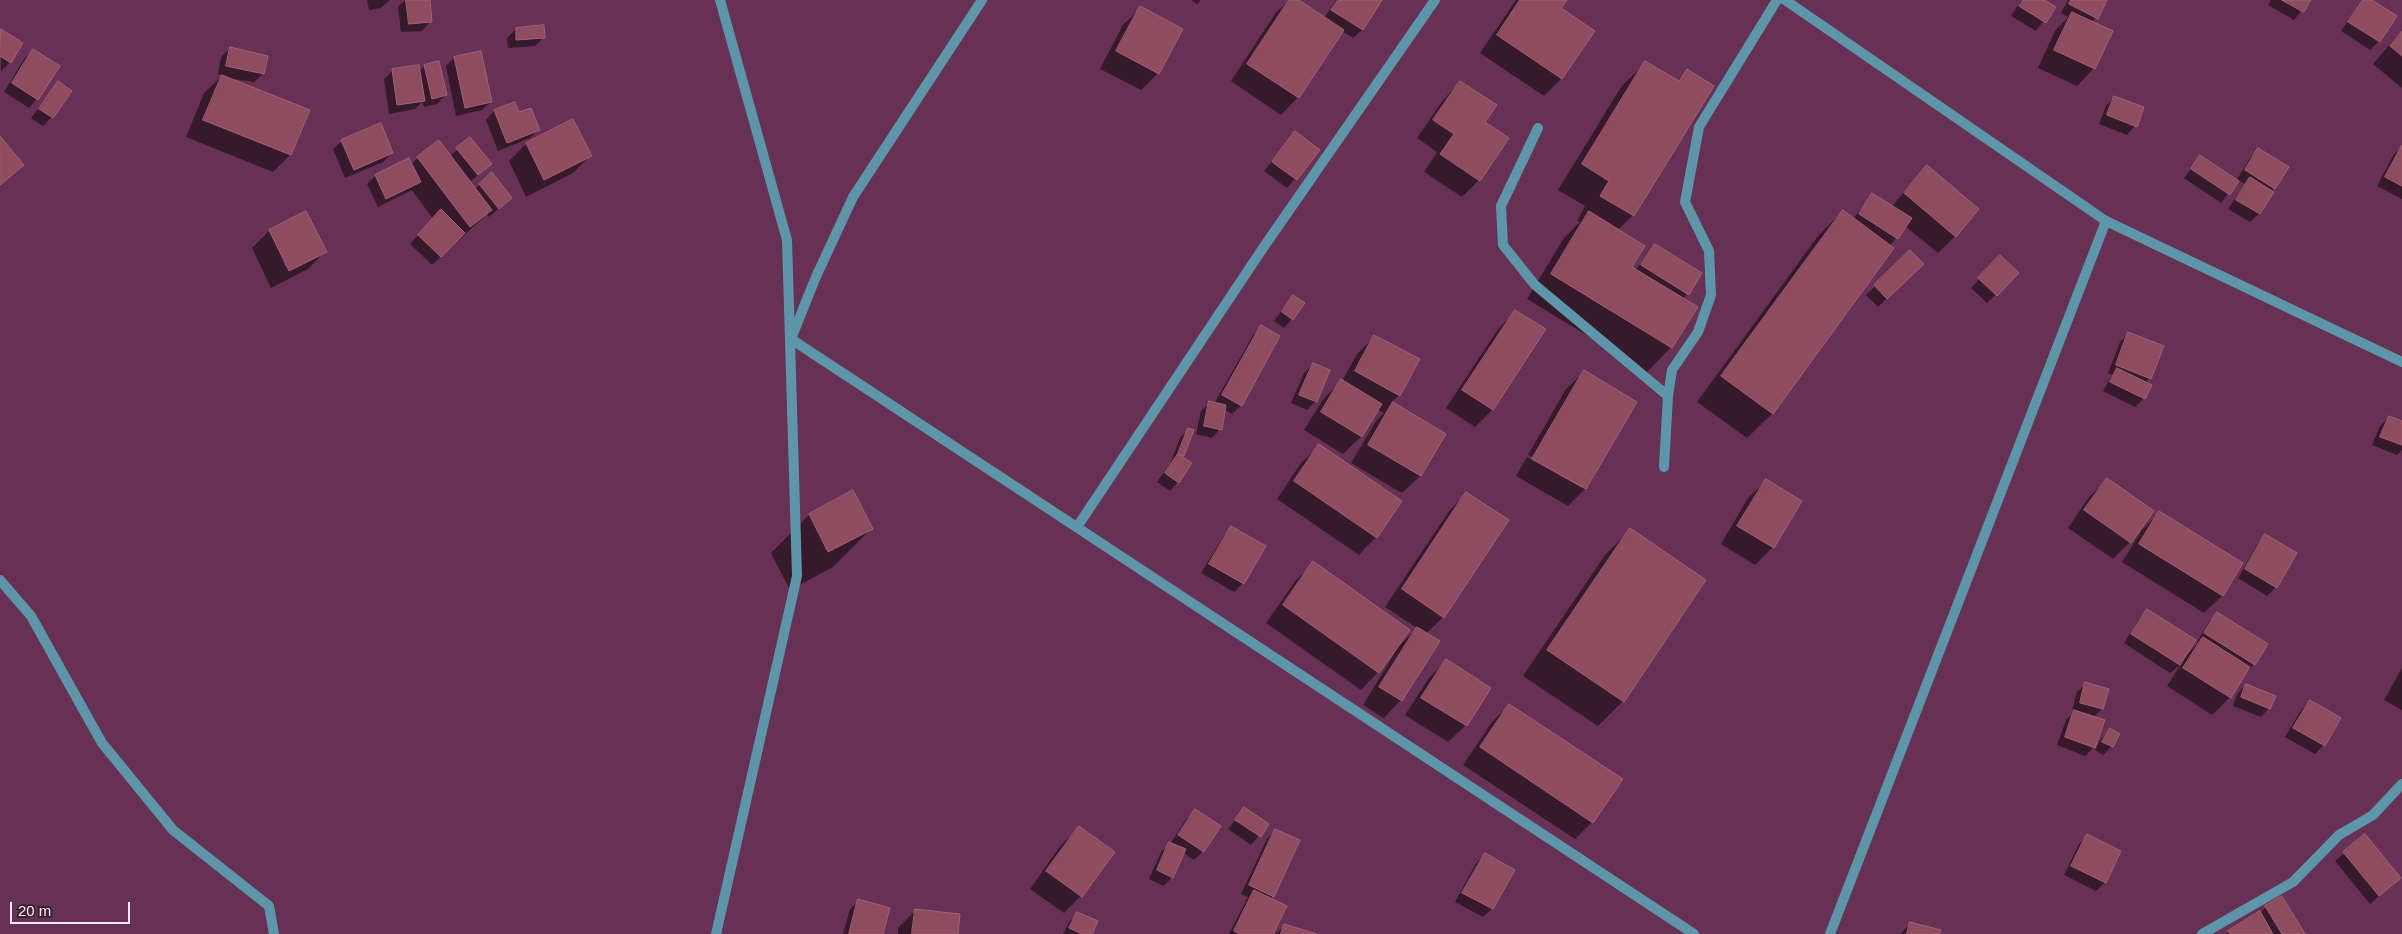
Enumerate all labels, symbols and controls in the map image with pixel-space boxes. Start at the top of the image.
scale bar [12,892,132,924]
text: 20 m [18,902,51,919]

